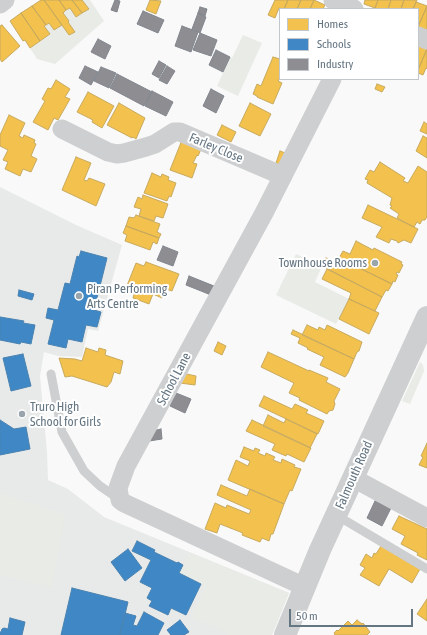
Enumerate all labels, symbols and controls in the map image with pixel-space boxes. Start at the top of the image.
legend [279,8,419,80]
text: Homes [317,17,348,31]
text: Schools [317,37,351,51]
text: Industry [317,57,354,71]
street label: Farley Close [187,130,245,166]
place label: Townhouse Rooms [278,255,367,271]
marker: Townhouse Rooms [370,258,380,268]
place label: Piran Performing Arts Centre [87,281,167,312]
marker: Piran Performing Arts Centre [74,291,84,301]
street label: School Lane [154,350,194,408]
place label: Truro High School for Girls [30,399,101,430]
marker: Truro High School for Girls [17,409,27,419]
street label: Falmouth Road [332,439,376,511]
scale bar [291,601,415,627]
text: 50 m [296,609,318,623]

